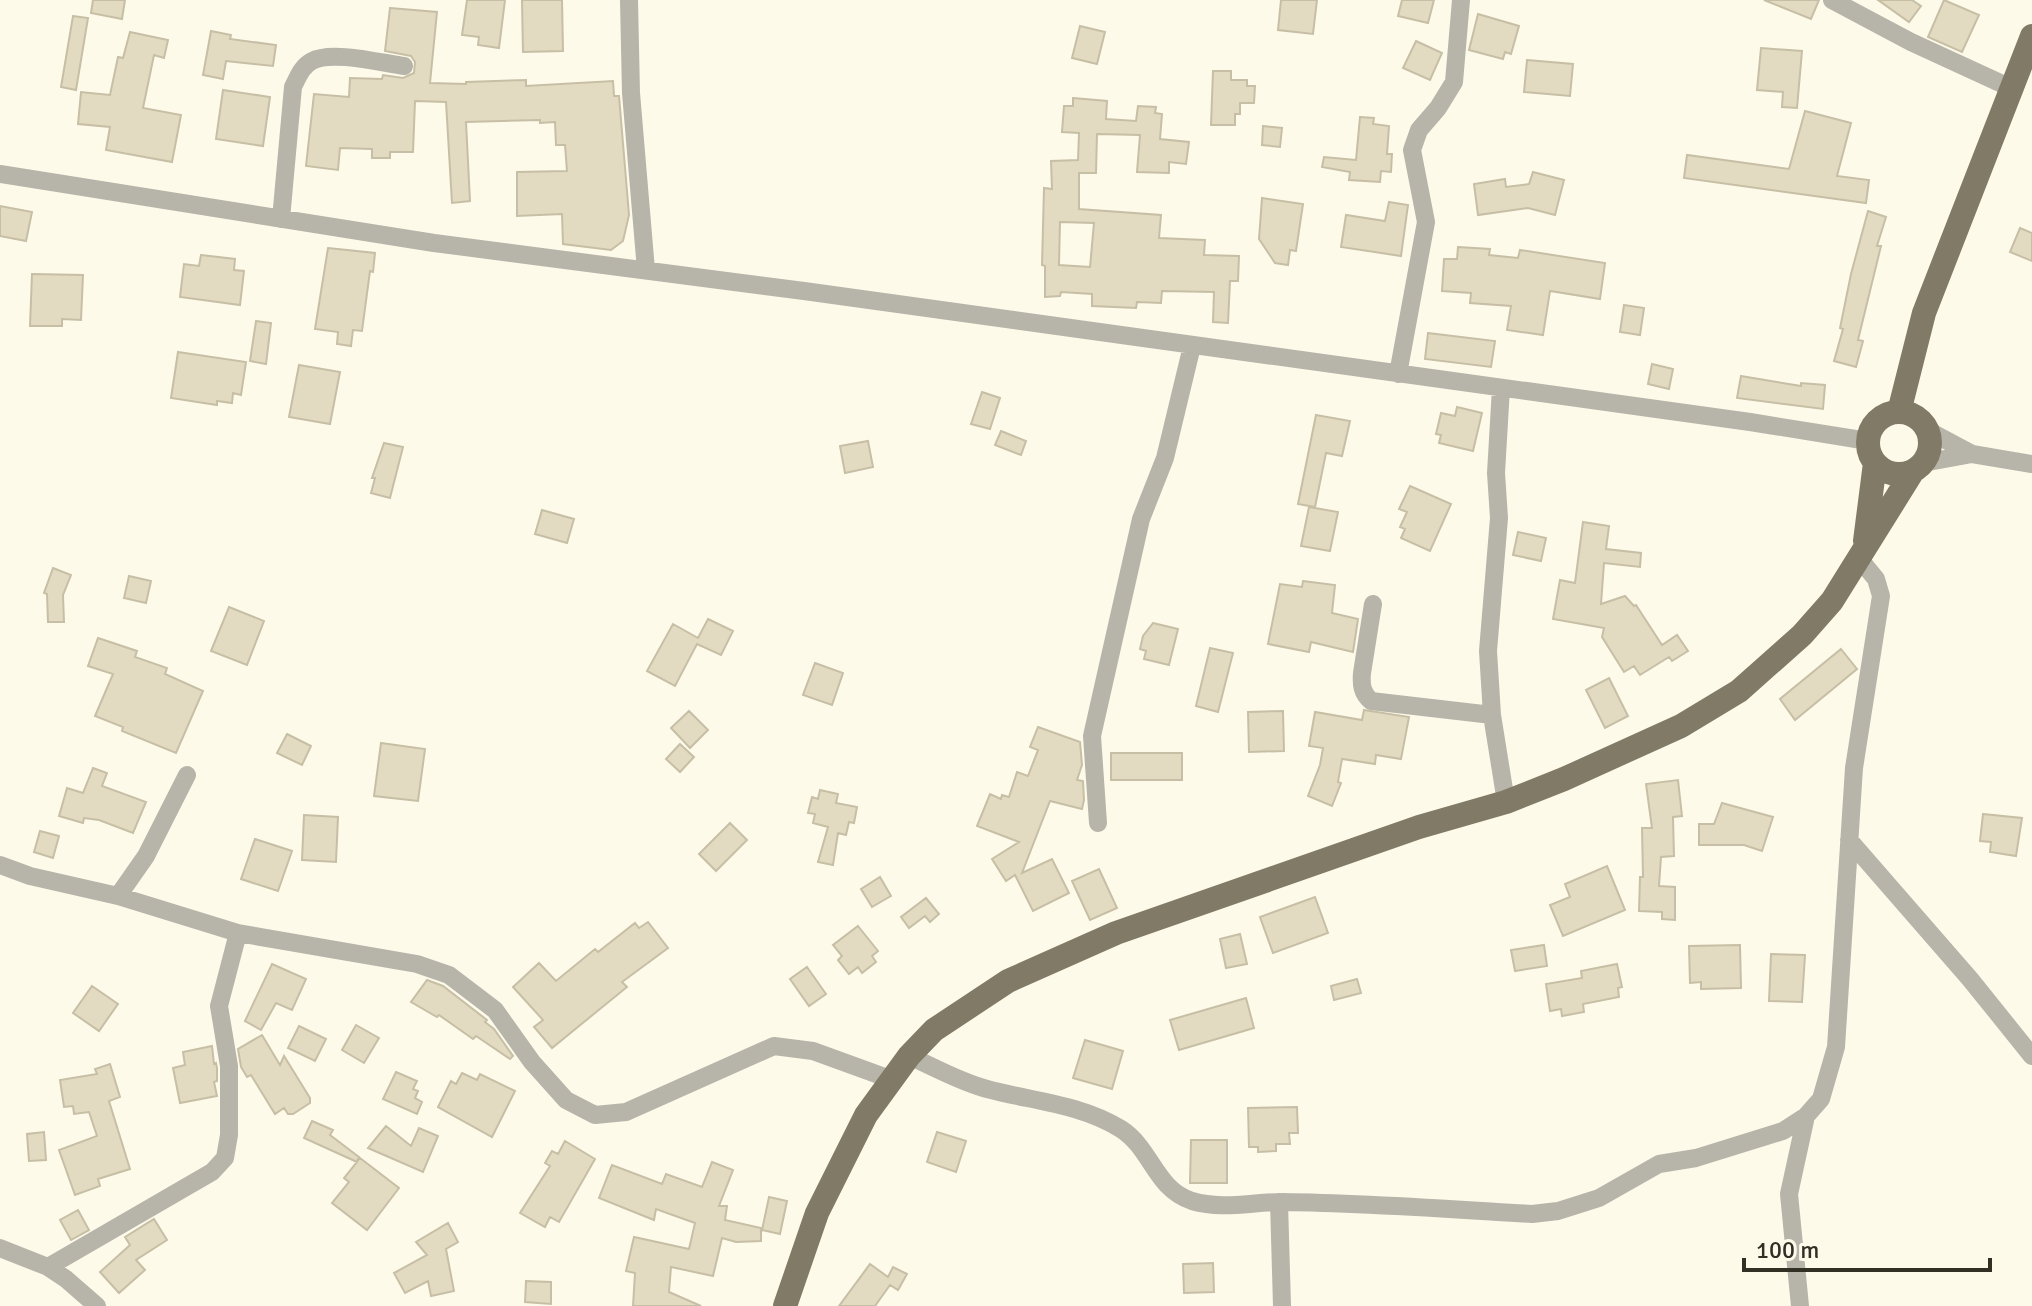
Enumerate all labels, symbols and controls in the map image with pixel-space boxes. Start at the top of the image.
scale bar [1744,1222,1990,1272]
text: 100 m [1756,1235,1819,1265]

